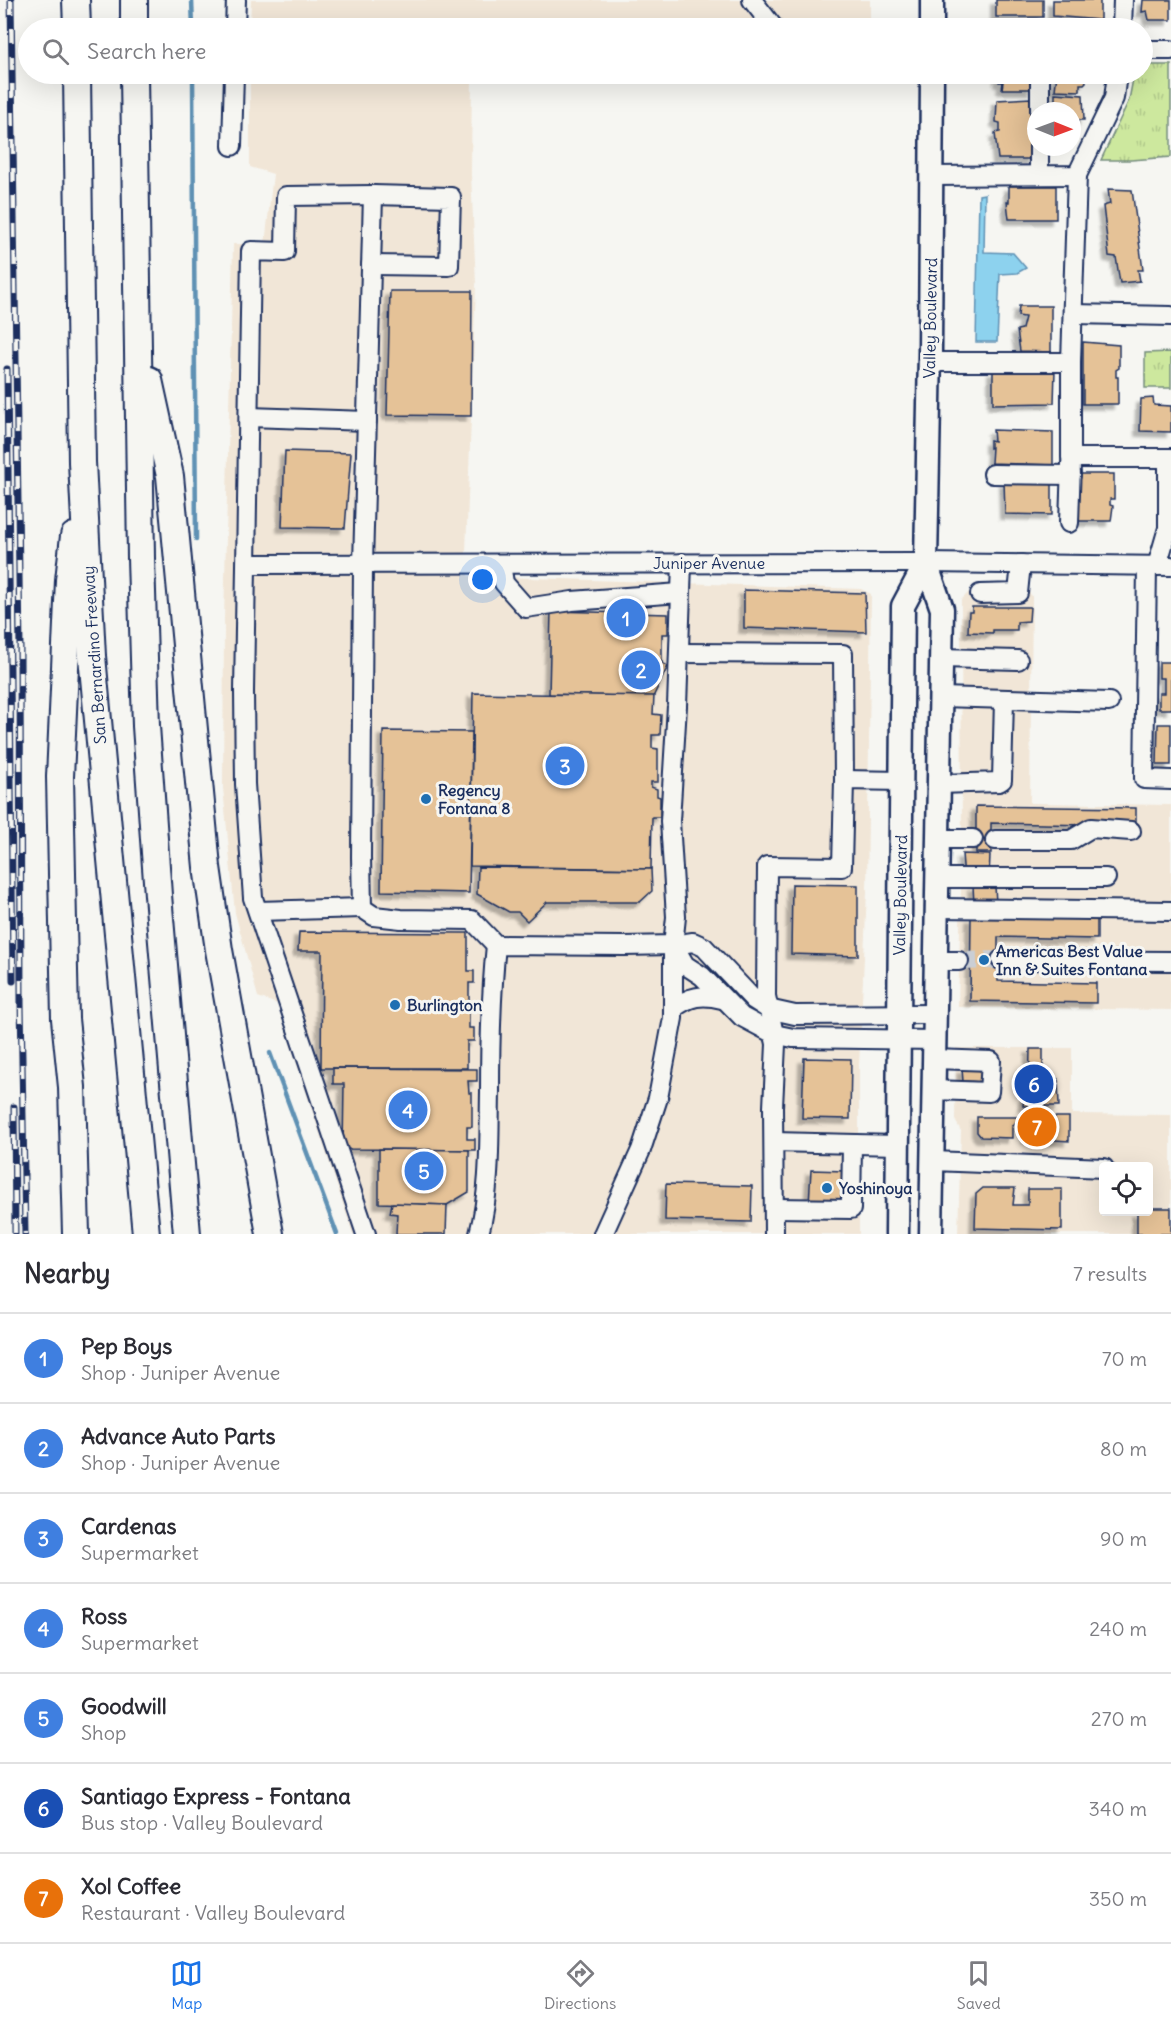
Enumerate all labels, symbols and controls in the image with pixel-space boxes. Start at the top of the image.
search box [18,18,1153,84]
icon: search [39,35,72,68]
text: Search here [87,37,206,65]
north arrow [1027,102,1081,156]
street label: Valley Boulevard [919,257,941,379]
street label: Juniper Avenue [653,553,765,573]
street label: San Bernardino Freeway [78,565,110,745]
your location [468,565,497,594]
pin: 1 [606,596,646,640]
pin: 2 [622,648,660,692]
pin: 3 [546,744,584,789]
place label: Regency Fontana 8 [438,780,510,818]
marker: Regency Fontana 8 [419,792,433,806]
street label: Valley Boulevard [889,834,911,956]
place label: Americas Best Value Inn & Suites Fontana [996,941,1147,979]
marker: Americas Best Value Inn & Suites Fontana [977,953,991,967]
place label: Burlington [407,995,482,1016]
marker: Burlington [388,998,402,1012]
pin: 6 [1014,1062,1054,1106]
pin: 4 [388,1088,428,1132]
pin: 7 [1018,1104,1056,1150]
pin: 5 [404,1148,444,1194]
map controls [1099,1162,1153,1216]
button: locate [1099,1162,1153,1216]
place label: Yoshinoya [838,1178,912,1199]
marker: Yoshinoya [820,1181,834,1195]
text: Nearby [24,1257,110,1290]
text: 7 results [1073,1261,1147,1286]
text: Pep Boys [81,1332,172,1360]
text: 1 [40,1346,47,1371]
text: 70 m [1102,1346,1147,1371]
text: Shop · Juniper Avenue [81,1360,280,1385]
text: Advance Auto Parts [81,1422,275,1450]
text: 2 [38,1436,49,1461]
text: 80 m [1100,1436,1147,1461]
text: Shop · Juniper Avenue [81,1450,280,1475]
text: Cardenas [81,1512,177,1540]
text: 3 [38,1526,49,1551]
text: 90 m [1100,1526,1147,1551]
text: Supermarket [81,1540,199,1565]
text: Ross [81,1602,127,1630]
text: 4 [38,1616,49,1641]
text: 240 m [1089,1616,1147,1641]
text: Supermarket [81,1630,199,1655]
text: Goodwill [81,1692,167,1720]
text: 5 [38,1706,49,1731]
text: 270 m [1091,1706,1147,1731]
text: Shop [81,1720,126,1745]
text: Santiago Express - Fontana [81,1782,351,1810]
text: 6 [38,1796,49,1821]
text: 340 m [1089,1796,1147,1821]
text: Bus stop · Valley Boulevard [81,1810,323,1835]
text: Xol Coffee [81,1872,181,1900]
text: 7 [39,1886,48,1911]
text: 350 m [1089,1886,1147,1911]
text: Restaurant · Valley Boulevard [81,1900,345,1925]
tab: Map [170,1957,203,2013]
tab: Directions [544,1957,616,2013]
tab: Saved [957,1957,1001,2013]

